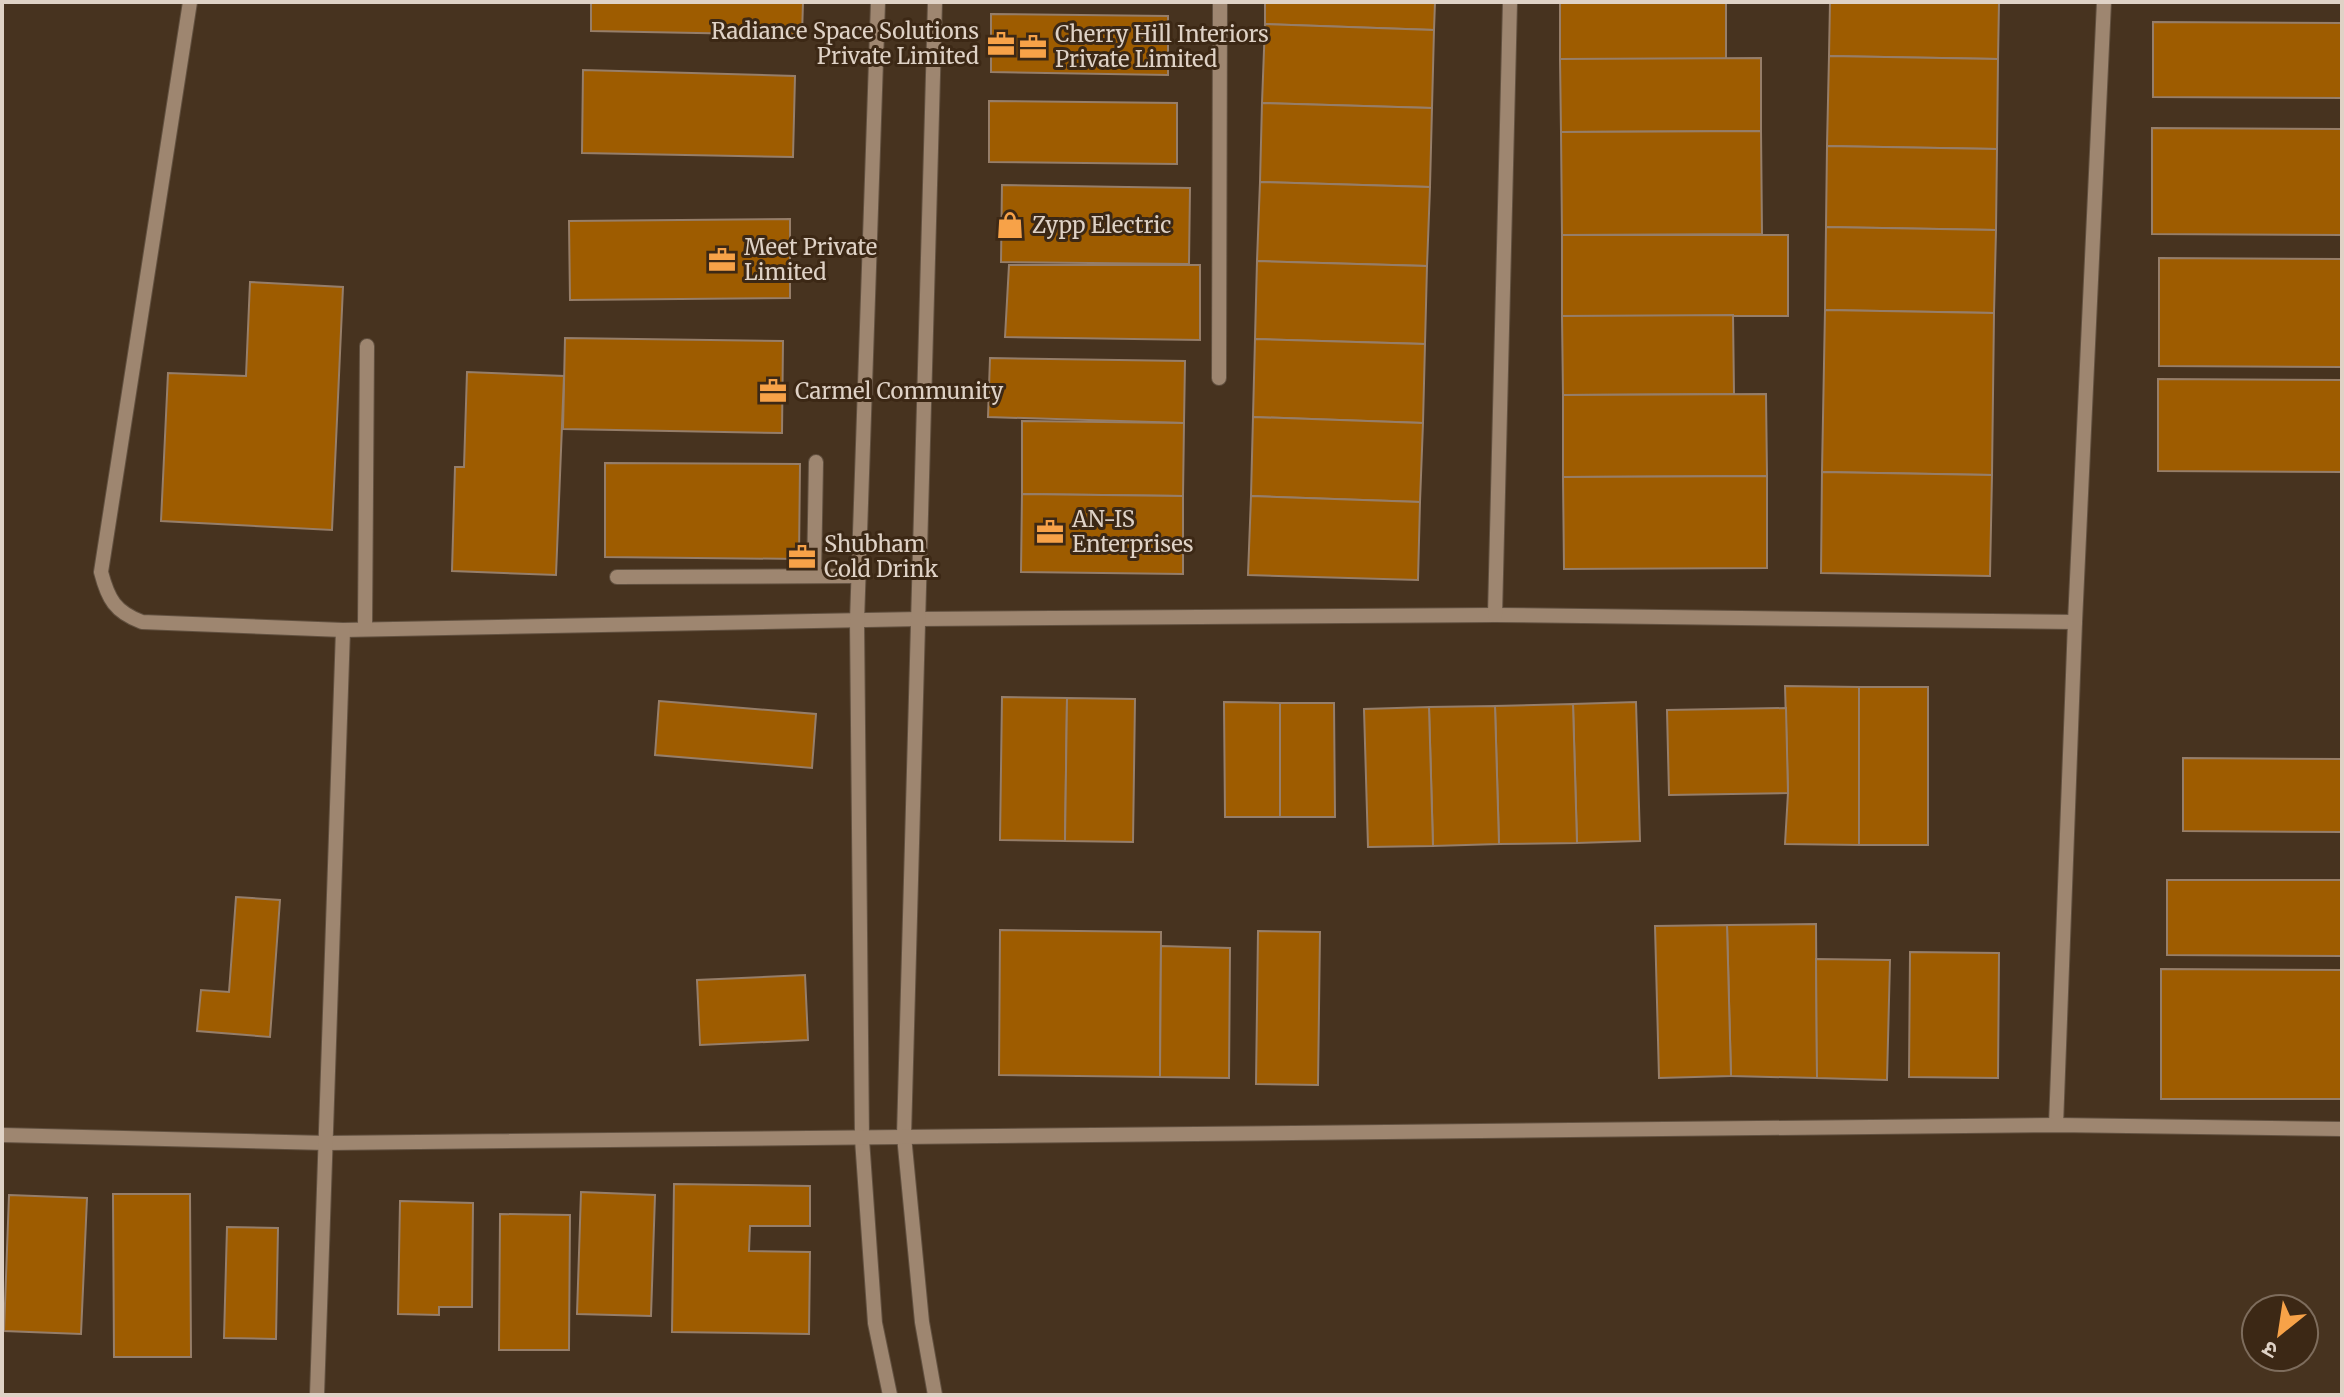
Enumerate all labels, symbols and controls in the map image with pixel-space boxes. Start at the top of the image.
place label: Radiance Space Solutions Private Limited [711,17,979,70]
place label: Cherry Hill Interiors Private Limited [1055,20,1269,73]
office icon: Radiance Space Solutions Private Limited [986,29,1016,59]
office icon: Cherry Hill Interiors Private Limited [1018,32,1048,62]
shop icon: Zypp Electric [995,210,1025,240]
place label: Zypp Electric [1032,211,1171,239]
place label: Meet Private Limited [744,233,877,286]
office icon: Meet Private Limited [707,245,737,275]
office icon: Carmel Community [758,376,788,406]
place label: Carmel Community [795,377,1003,405]
place label: AN-IS Enterprises [1071,505,1194,558]
office icon: AN-IS Enterprises [1035,517,1065,547]
place label: Shubham Cold Drink [824,530,938,583]
office icon: Shubham Cold Drink [787,542,817,572]
north arrow [2240,1293,2320,1373]
text: उ [2256,1334,2283,1366]

